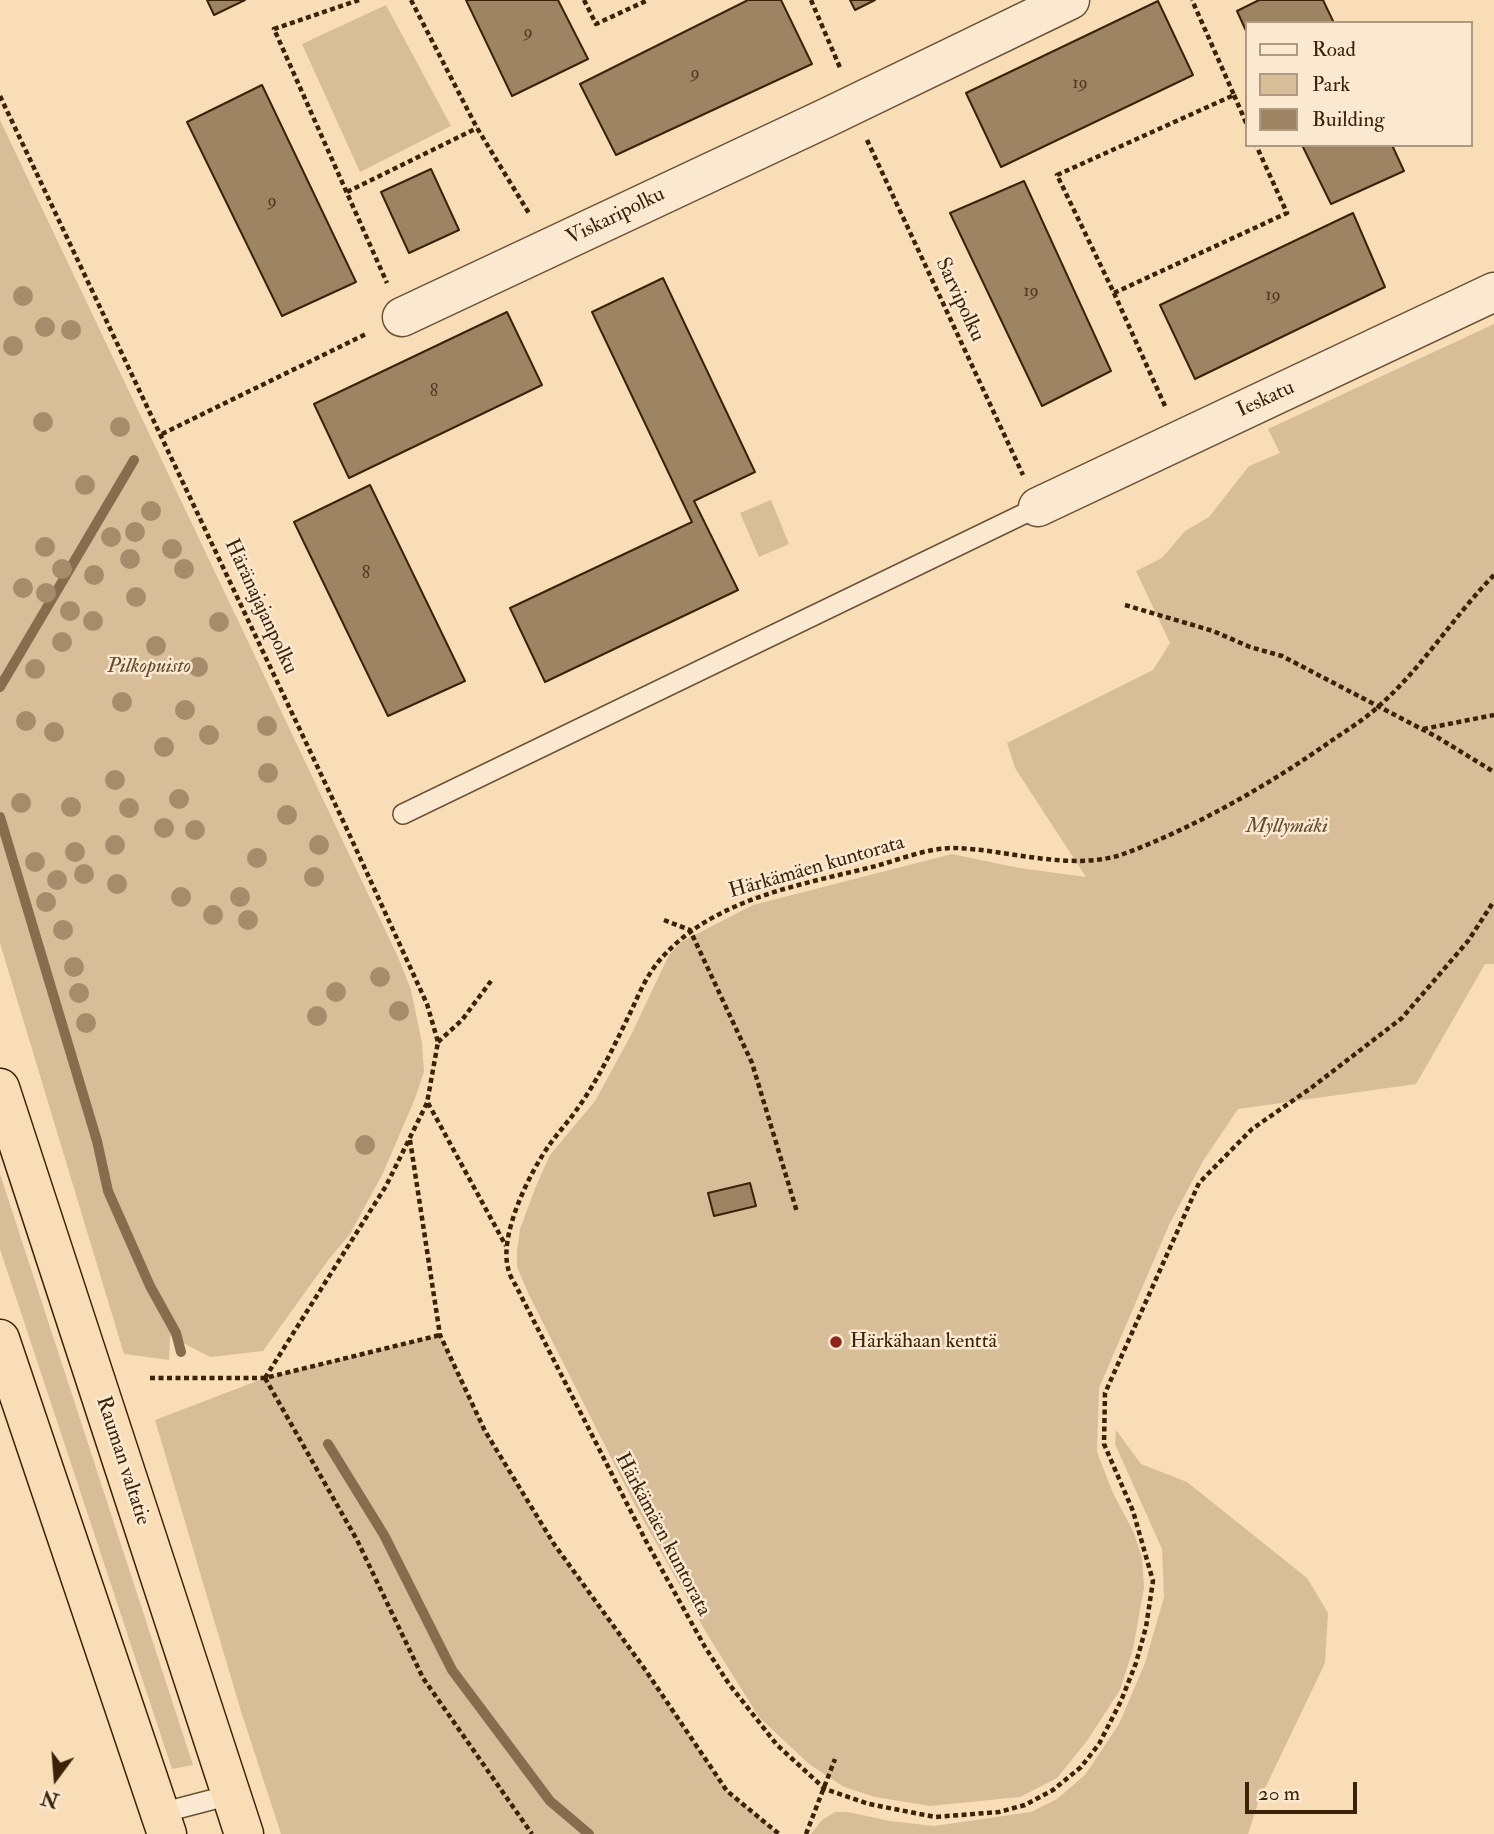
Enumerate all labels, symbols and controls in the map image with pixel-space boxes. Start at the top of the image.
legend [1246,21,1473,147]
house number: 9 [523,22,533,44]
text: Road [1312,36,1356,63]
house number: 9 [690,63,700,85]
text: Park [1312,71,1350,98]
house number: 19 [1072,73,1088,95]
text: Building [1312,106,1385,133]
street label: Viskaripolku [563,182,669,252]
house number: 9 [267,191,277,213]
street label: Sarvipolku [929,254,989,346]
house number: 19 [1023,281,1039,303]
house number: 19 [1265,285,1281,307]
street label: Ieskatu [1233,376,1299,424]
house number: 8 [430,381,438,403]
street label: Häränajajanpolku [218,535,302,679]
house number: 8 [362,563,370,585]
park label: Pilkopuisto [107,654,191,680]
park label: Myllymäki [1246,814,1328,840]
street label: Härkämäen kuntorata [726,831,908,905]
place label: Härkähaan kenttä [850,1329,997,1355]
marker: Härkähaan kenttä [828,1334,844,1350]
street label: Rauman valtatie [89,1393,155,1529]
street label: Härkämäen kuntorata [608,1449,716,1621]
north arrow [21,1743,91,1813]
scale bar [1249,1768,1361,1812]
text: 20 m [1258,1780,1300,1807]
text: N [39,1784,62,1812]

